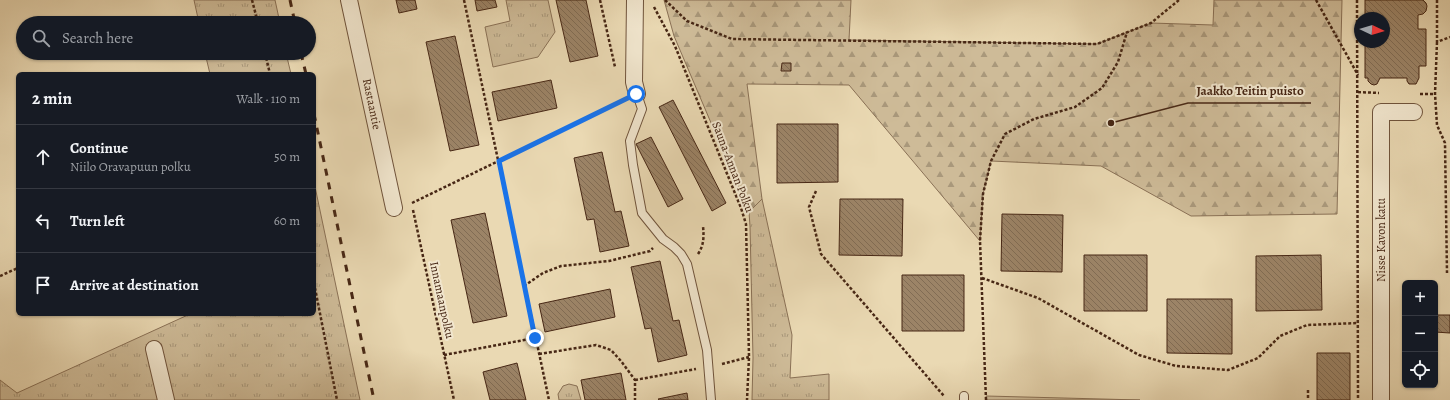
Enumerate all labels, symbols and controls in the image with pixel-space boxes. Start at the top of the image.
north arrow [1354,12,1390,48]
search box [16,16,316,60]
icon: search [30,27,52,49]
text: Search here [62,28,133,48]
street label: Rastaantie [359,77,385,131]
callout: Jaakko Teitin puisto [1188,78,1311,103]
text: Jaakko Teitin puisto [1196,82,1304,99]
route start [627,85,645,103]
text: 2 min [32,87,72,110]
text: Walk · 110 m [236,90,300,107]
street label: Sauna-Annan Polku [708,119,758,215]
text: Continue [70,138,128,158]
icon: ahead [32,146,54,168]
text: 50 m [274,148,300,165]
text: Niilo Oravapuun polku [70,158,191,175]
street label: Nisse Kavon katu [1373,198,1389,282]
icon: left [32,210,54,232]
text: Turn left [70,211,125,231]
text: 60 m [274,212,300,229]
street label: Innamaanpolku [426,260,458,340]
icon: arrive [32,274,54,296]
text: Arrive at destination [70,275,199,295]
map controls [1402,280,1438,388]
button: + [1402,280,1438,316]
button: − [1402,316,1438,352]
route end [526,329,544,347]
button: locate [1402,352,1438,388]

